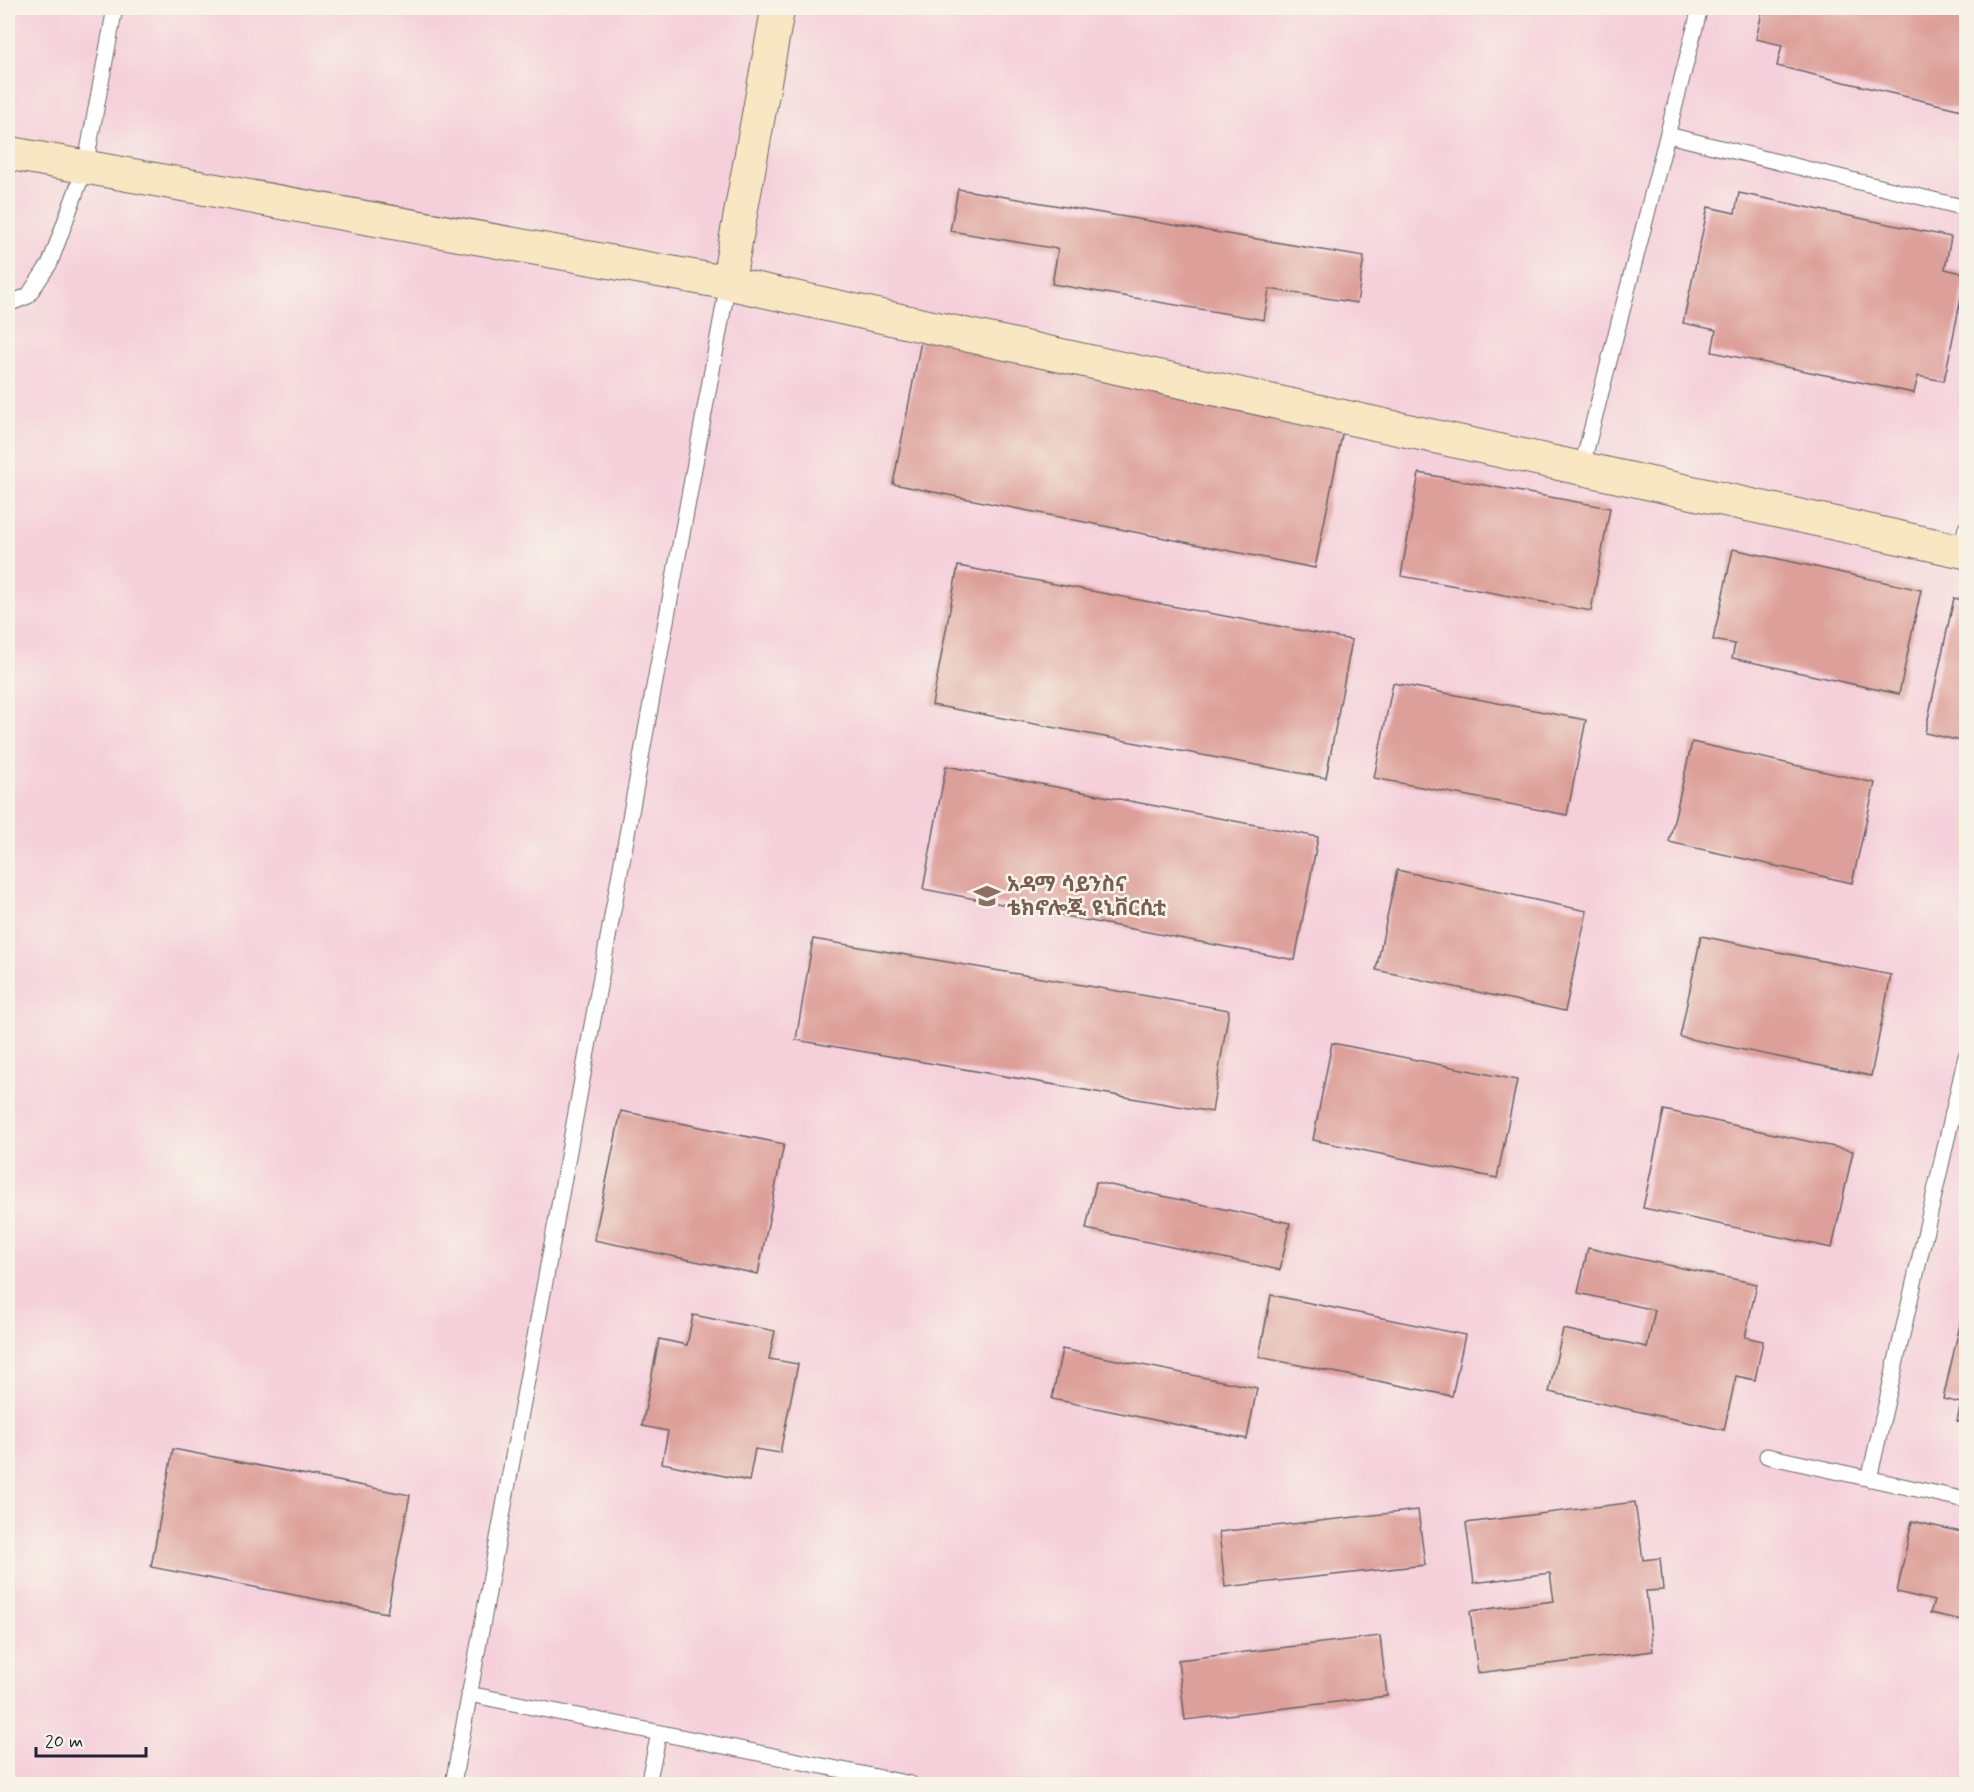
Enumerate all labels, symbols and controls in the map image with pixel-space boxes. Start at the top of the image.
place label: አዳማ ሳይንስና ቴክኖሎጂ ዩኒቨርሲቲ [1007,871,1166,923]
school or university icon: አዳማ ሳይንስና ቴክኖሎጂ ዩኒቨርሲቲ [972,881,1002,911]
scale bar [36,1720,146,1758]
text: 20 m [45,1730,83,1754]

